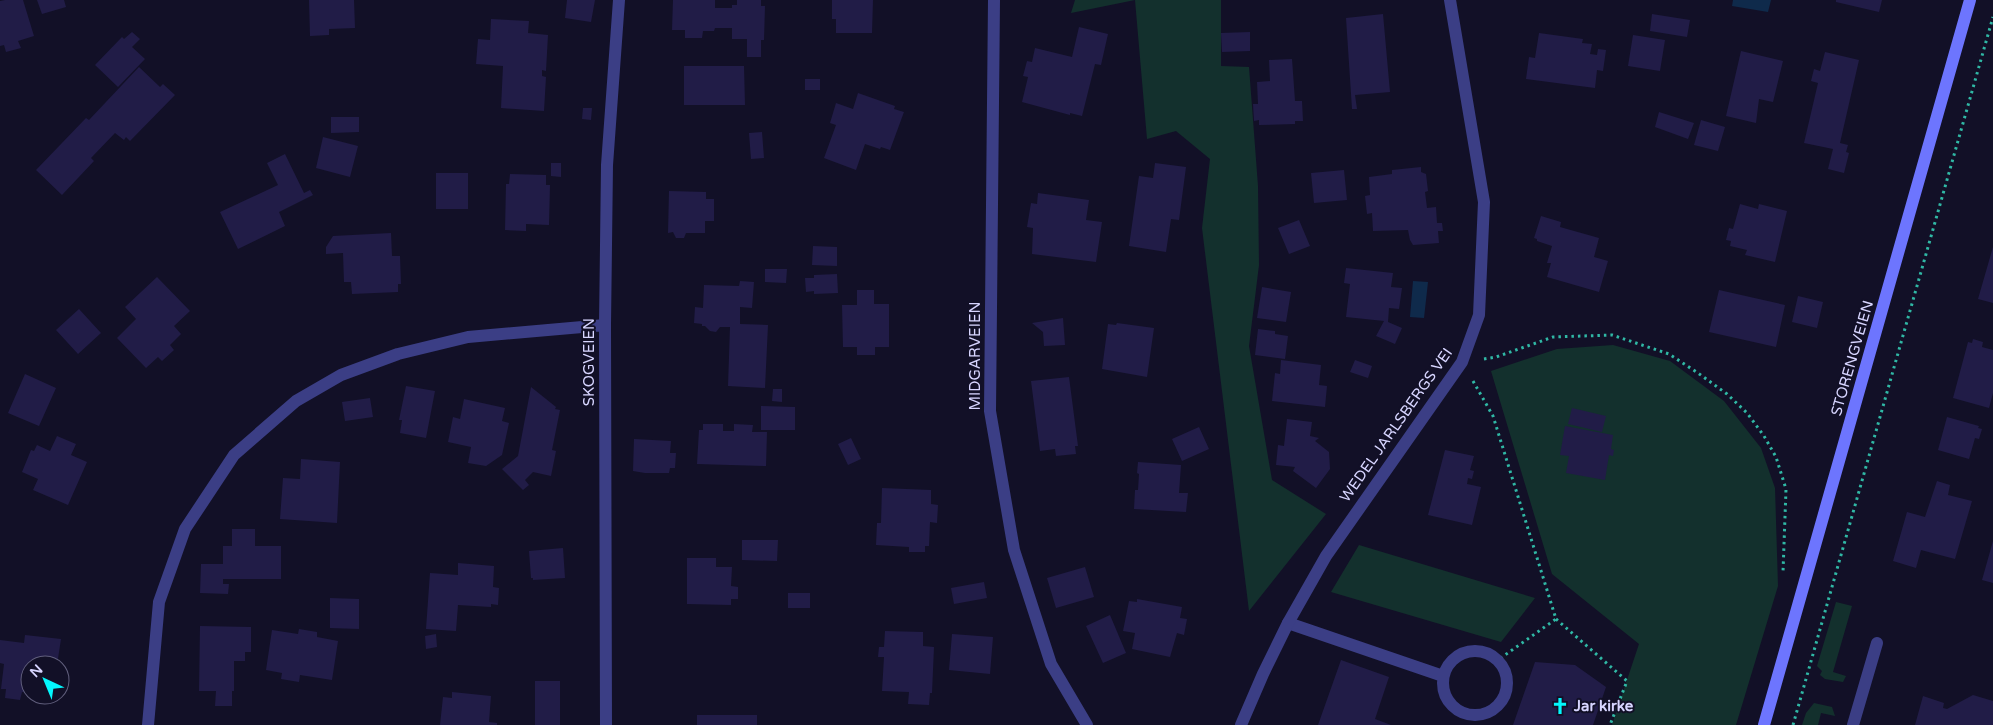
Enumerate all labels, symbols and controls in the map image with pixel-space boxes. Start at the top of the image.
street label: STORENGVEIEN [1827,298,1877,418]
street label: MIDGARVEIEN [966,301,984,411]
street label: SKOGVEIEN [580,318,598,406]
street label: WEDEL JARLSBERGS VEI [1336,344,1456,506]
north arrow [20,655,70,705]
text: N [26,661,46,681]
church icon: Jar kirke [1550,696,1570,716]
place label: Jar kirke [1573,697,1634,715]

